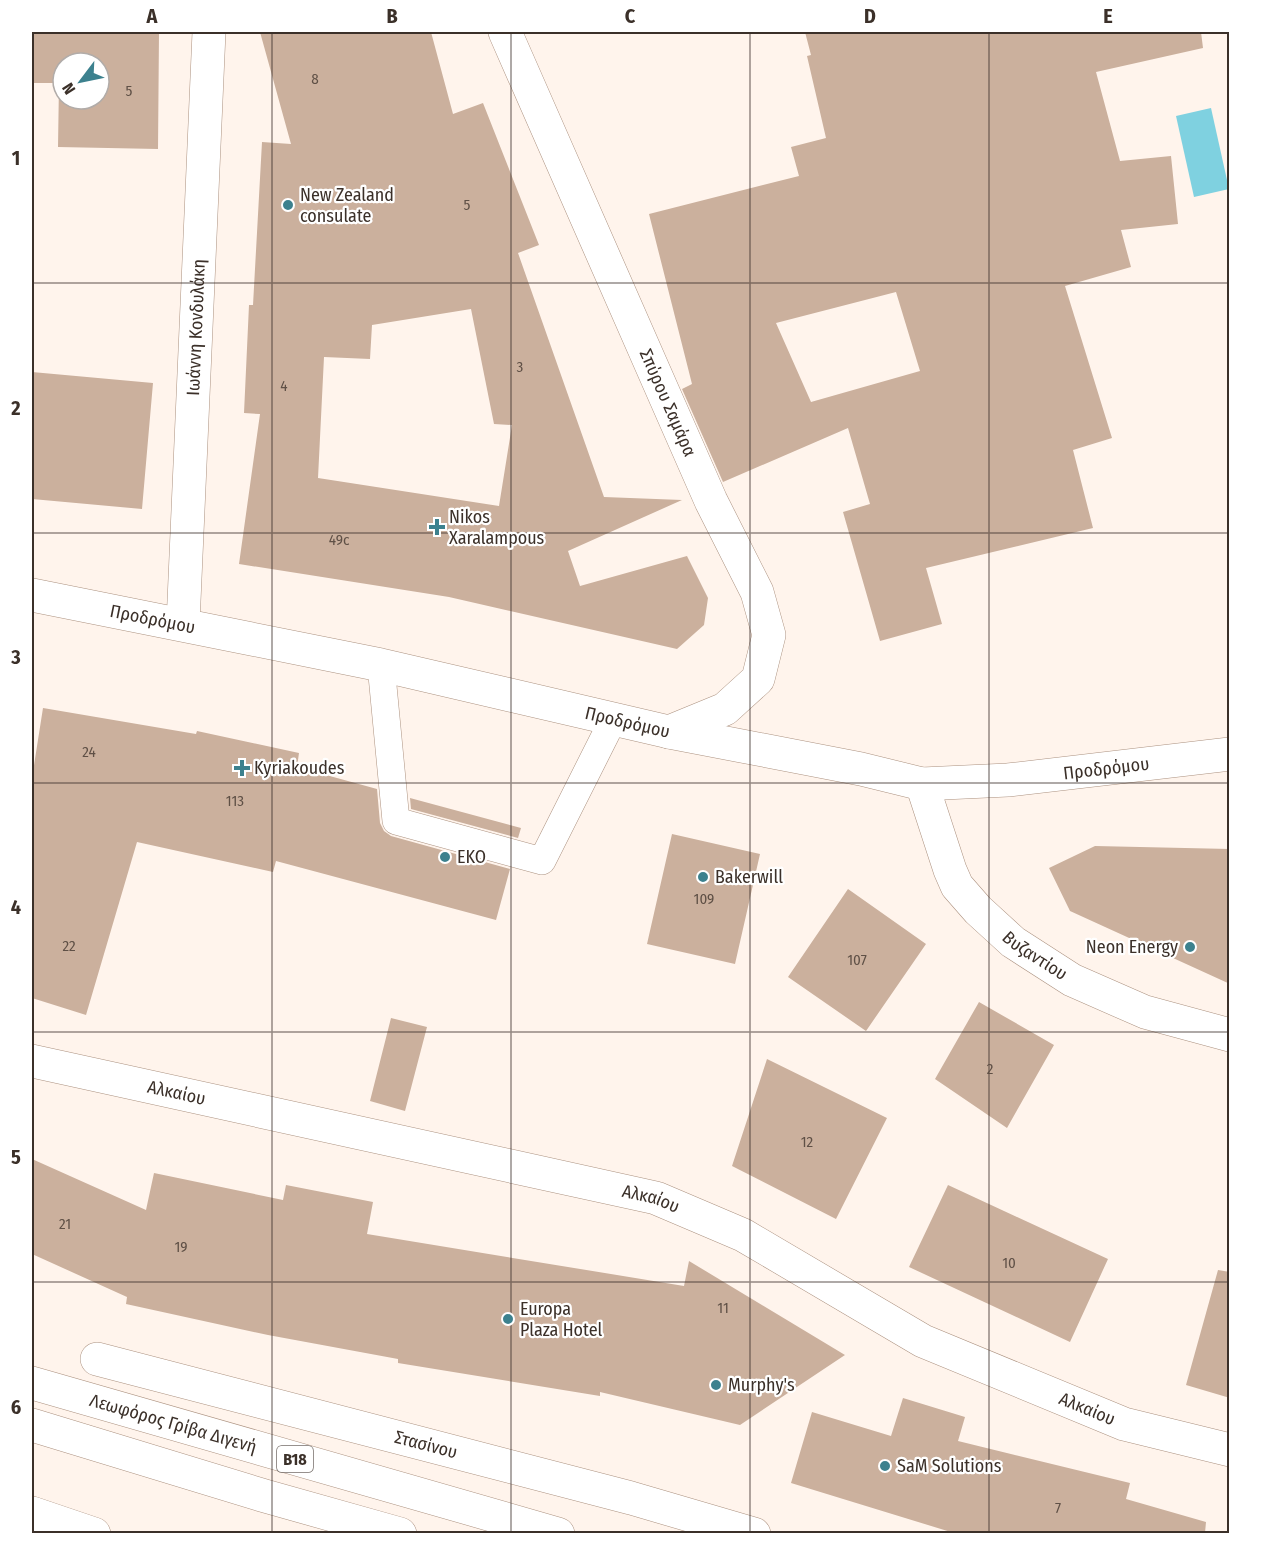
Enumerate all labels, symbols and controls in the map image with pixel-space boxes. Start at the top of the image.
text: A [146,4,159,28]
text: B [386,4,398,28]
text: C [625,4,636,28]
text: D [864,4,876,28]
text: E [1103,4,1113,28]
north arrow [51,51,111,111]
house number: 8 [311,70,319,88]
text: N [58,80,79,98]
house number: 5 [126,82,133,100]
text: 1 [12,146,20,170]
place label: New Zealand consulate [300,184,394,227]
house number: 5 [464,196,471,214]
marker: New Zealand consulate [281,198,295,212]
street label: Ιωάννη Κονδυλάκη [182,258,210,396]
street label: Σπύρου Σαμάρα [635,346,701,460]
house number: 3 [517,358,524,376]
house number: 4 [280,377,288,395]
text: 2 [10,396,21,420]
place label: Nikos Xaralampous [449,506,545,549]
marker: Nikos Xaralampous [430,520,444,534]
house number: 49c [329,531,350,549]
street label: Προδρόμου [108,600,197,638]
text: 3 [10,645,21,669]
street label: Προδρόμου [583,702,672,743]
house number: 24 [82,743,96,761]
street label: Προδρόμου [1062,753,1150,784]
place label: Kyriakoudes [254,757,345,779]
marker: Kyriakoudes [235,761,249,775]
house number: 113 [226,792,244,810]
place label: EKO [457,846,486,868]
marker: EKO [438,850,452,864]
place label: Bakerwill [715,866,783,888]
marker: Bakerwill [696,870,710,884]
house number: 109 [694,890,714,908]
text: 4 [11,895,21,919]
street label: Βυζαντίου [998,927,1071,985]
place label: Neon Energy [1086,936,1178,958]
house number: 22 [62,937,76,955]
marker: Neon Energy [1183,940,1197,954]
house number: 107 [847,951,867,969]
house number: 2 [987,1060,994,1078]
street label: Αλκαίου [145,1076,208,1110]
house number: 12 [801,1133,814,1151]
text: 5 [11,1145,21,1169]
street label: Αλκαίου [620,1180,683,1218]
house number: 21 [59,1215,71,1233]
house number: 19 [174,1238,188,1256]
house number: 10 [1002,1254,1016,1272]
place label: Europa Plaza Hotel [520,1298,603,1341]
house number: 11 [717,1299,729,1317]
marker: Europa Plaza Hotel [501,1312,515,1326]
place label: Murphy's [728,1374,795,1396]
marker: Murphy's [709,1378,723,1392]
street label: Αλκαίου [1056,1387,1119,1430]
street label: Λεωφόρος Γρίβα Διγενή [87,1389,259,1458]
text: 6 [11,1395,21,1419]
street label: Στασίνου [392,1426,460,1463]
road number: B18 [277,1446,313,1472]
place label: SaM Solutions [897,1455,1002,1477]
marker: SaM Solutions [878,1459,892,1473]
house number: 7 [1055,1499,1061,1517]

